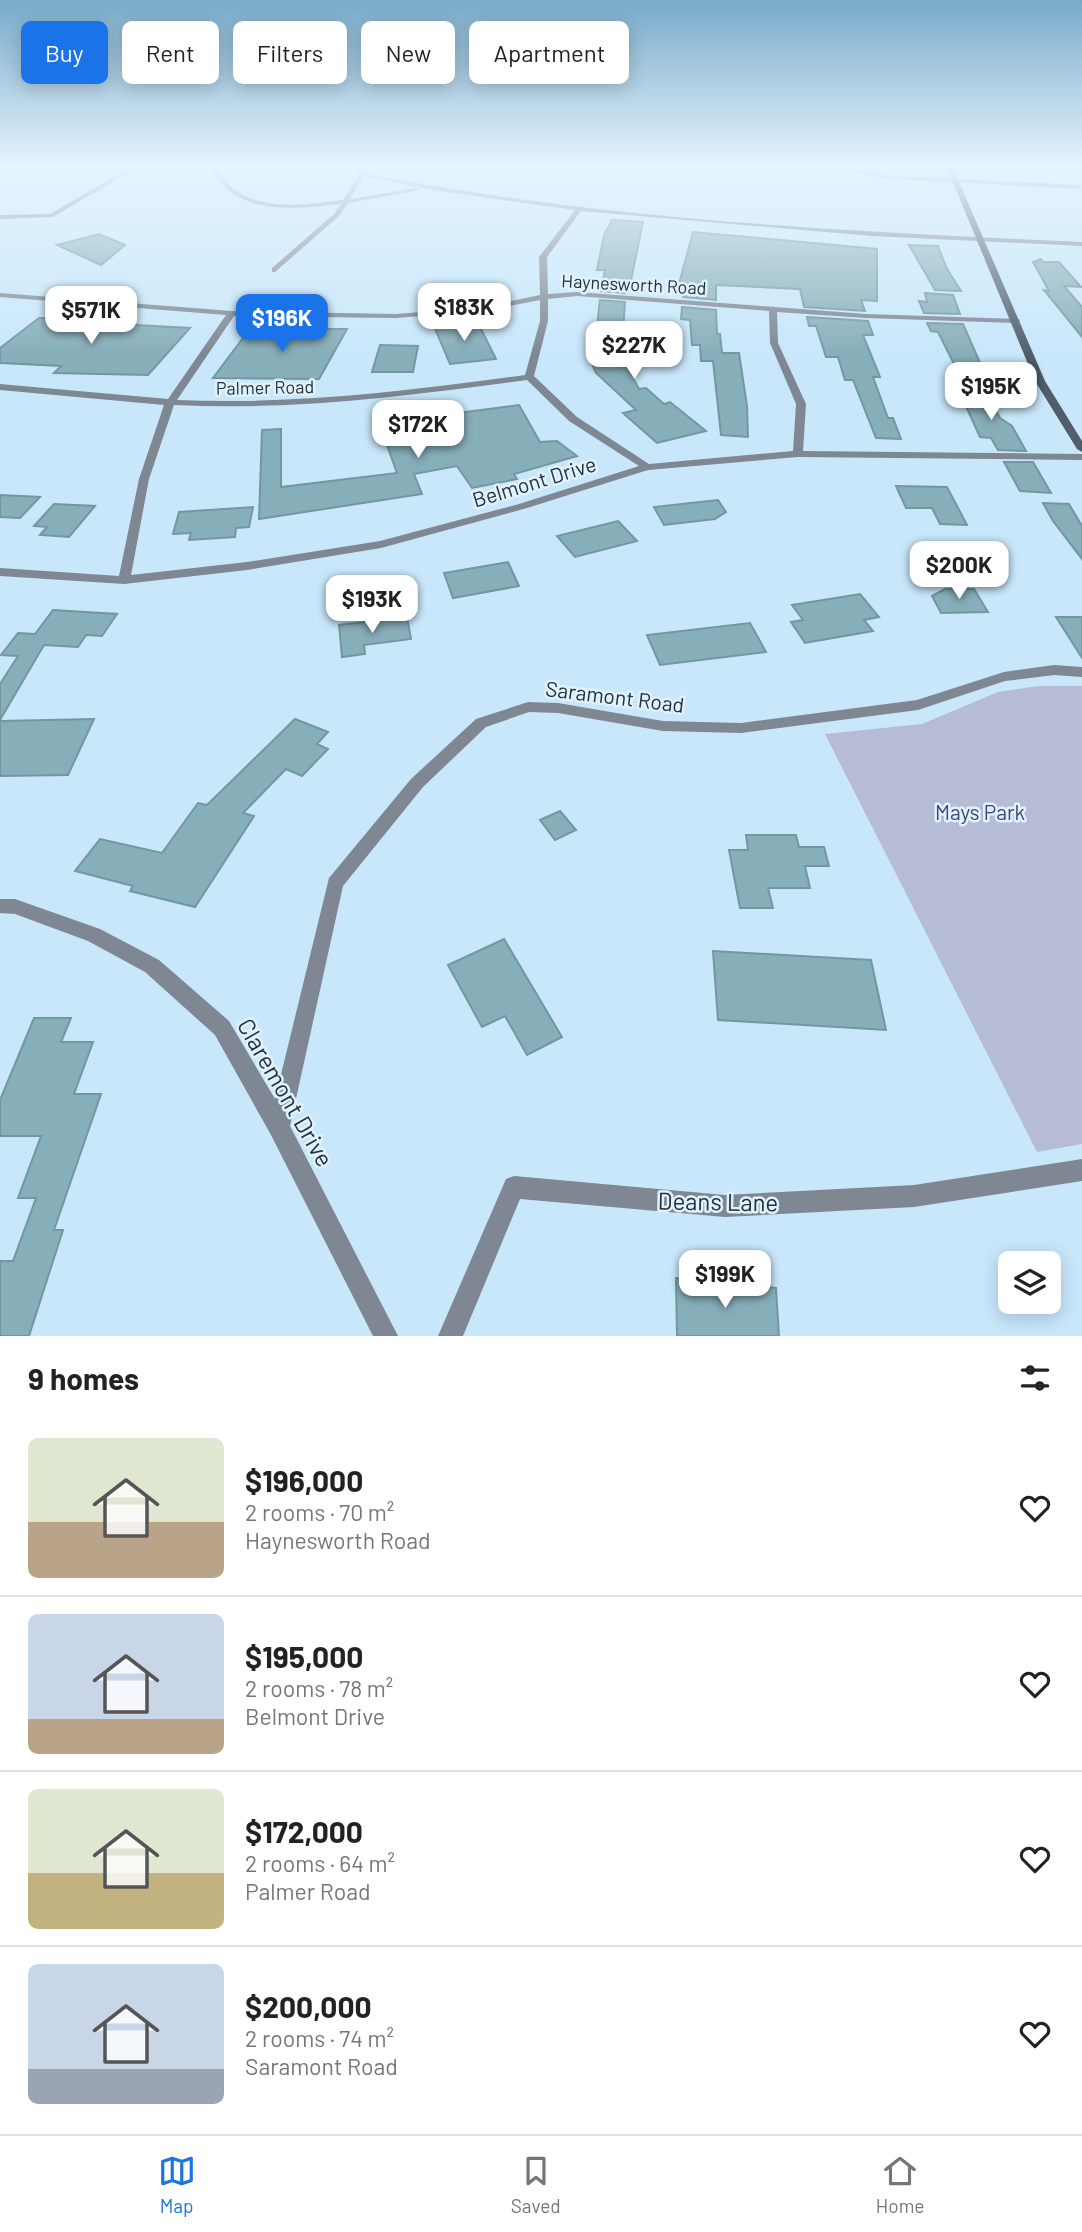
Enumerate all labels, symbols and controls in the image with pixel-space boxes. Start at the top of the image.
chip: Buy [21,21,108,84]
chip: Rent [122,21,219,84]
chip: Filters [233,21,347,84]
chip: New [361,21,455,84]
chip: Apartment [469,21,629,84]
street label: Haynesworth Road [561,269,707,299]
pin: $183K [415,284,513,343]
pin: $571K [42,286,140,346]
text: $183K [434,292,494,320]
pin: $196K [233,294,331,354]
text: $571K [61,295,121,323]
text: $196K [252,303,312,331]
pin: $227K [585,322,683,381]
text: $227K [602,330,666,358]
pin: $195K [942,362,1040,422]
text: $195K [961,371,1021,399]
street label: Palmer Road [216,375,314,399]
pin: $172K [369,400,467,460]
text: $172K [388,409,448,437]
street label: Belmont Drive [469,450,599,512]
pin: $200K [910,542,1008,601]
text: $200K [926,550,992,578]
pin: $193K [323,576,421,635]
text: $193K [342,584,402,612]
street label: Saramont Road [544,675,686,717]
park label: Mays Park [935,799,1025,824]
street label: Claremont Drive [232,1013,340,1171]
street label: Deans Lane [657,1185,779,1217]
pin: $199K [676,1250,774,1310]
map controls [998,1251,1061,1314]
button: layers [998,1251,1061,1314]
text: $199K [695,1259,755,1287]
icon: filters [1016,1359,1054,1397]
text: 9 homes [28,1360,139,1396]
text: $196,000 [245,1462,363,1498]
icon: home [84,1466,168,1550]
icon: heart [1016,1489,1054,1527]
text: 2 rooms · 70 m² [245,1498,394,1526]
text: Haynesworth Road [245,1526,431,1554]
text: $195,000 [245,1638,363,1674]
icon: home [84,1642,168,1726]
icon: heart [1016,1665,1054,1703]
text: 2 rooms · 78 m² [245,1674,393,1702]
text: Belmont Drive [245,1702,385,1730]
text: $172,000 [245,1813,363,1849]
icon: home [84,1817,168,1901]
icon: heart [1016,1840,1054,1878]
text: 2 rooms · 64 m² [245,1849,395,1877]
text: Palmer Road [245,1877,371,1905]
text: $200,000 [245,1988,372,2024]
icon: home [84,1992,168,2076]
icon: heart [1016,2015,1054,2053]
text: 2 rooms · 74 m² [245,2024,394,2052]
text: Saramont Road [245,2052,398,2080]
tab: Map [158,2152,196,2217]
tab: Saved [511,2152,561,2217]
tab: Home [876,2152,924,2217]

